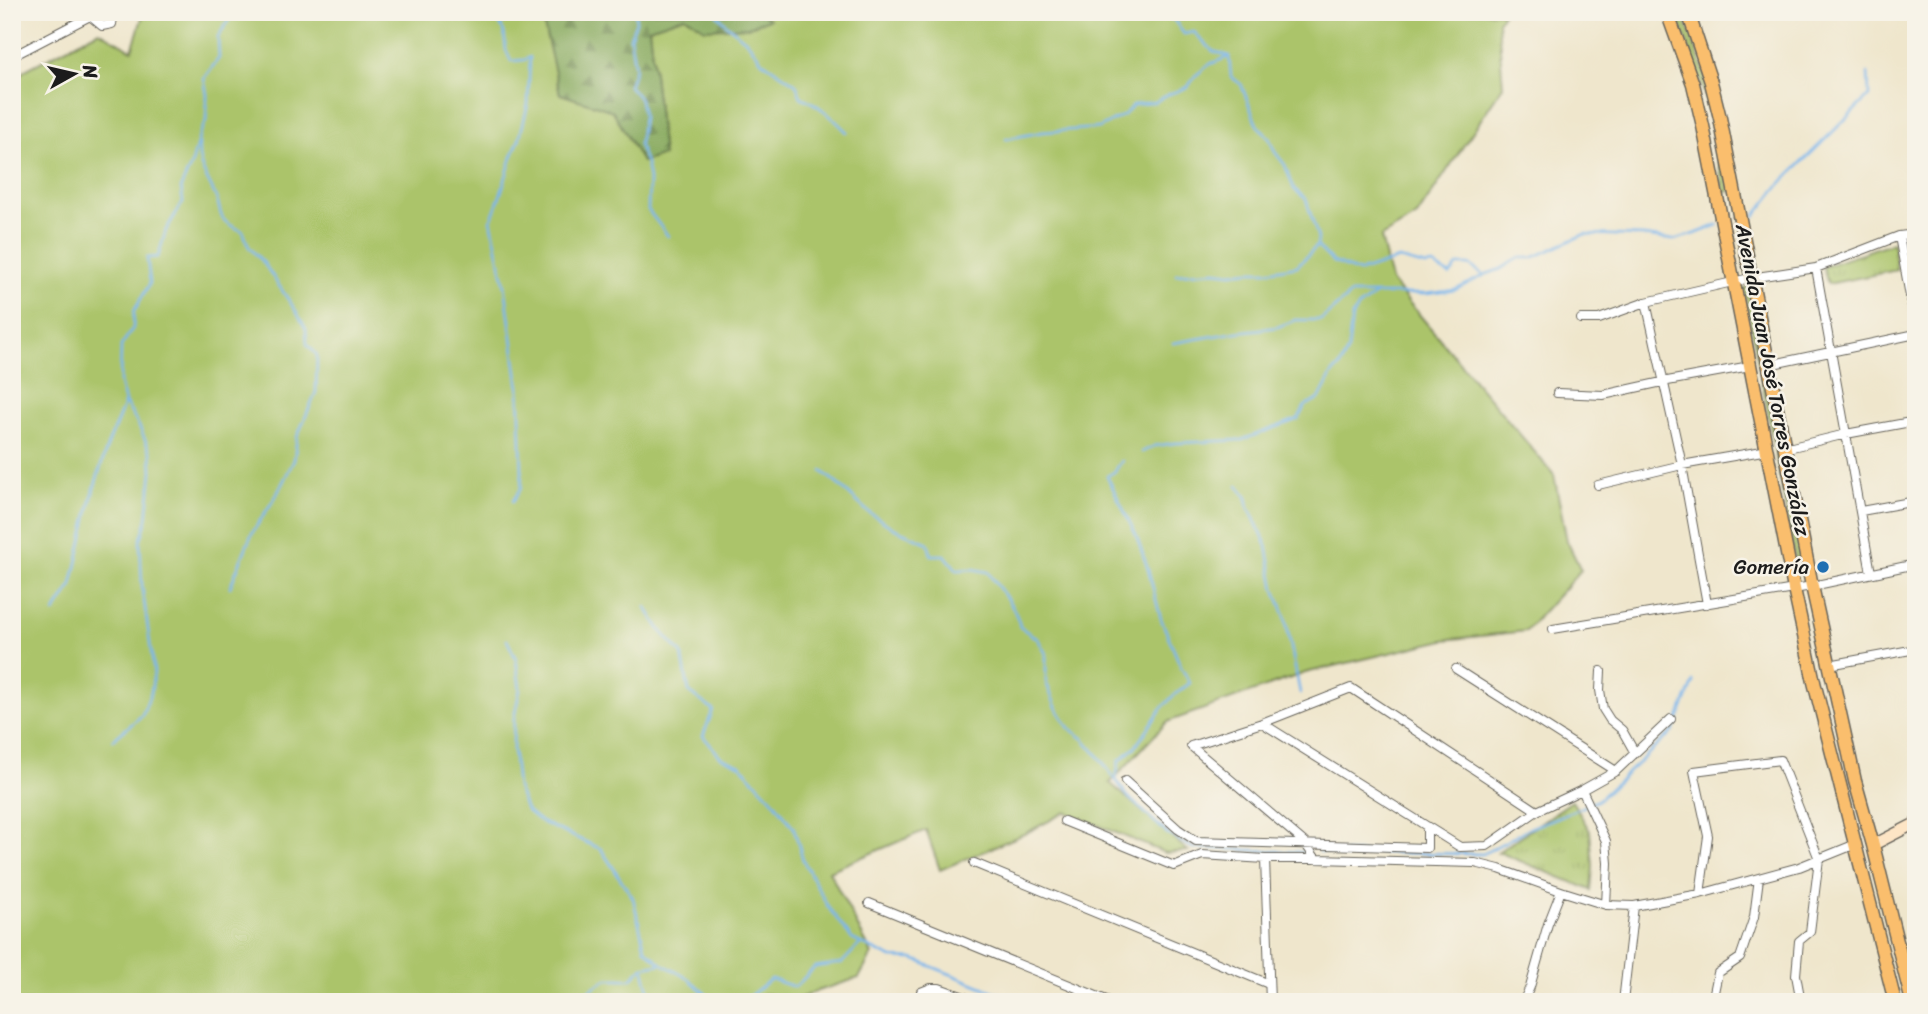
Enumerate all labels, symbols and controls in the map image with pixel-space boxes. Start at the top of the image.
north arrow [38,38,108,108]
text: N [73,62,108,81]
street label: Avenida Juan José Torres González [1724,220,1822,540]
place label: Gomería [1733,548,1809,586]
marker: Gomería [1815,559,1831,575]

